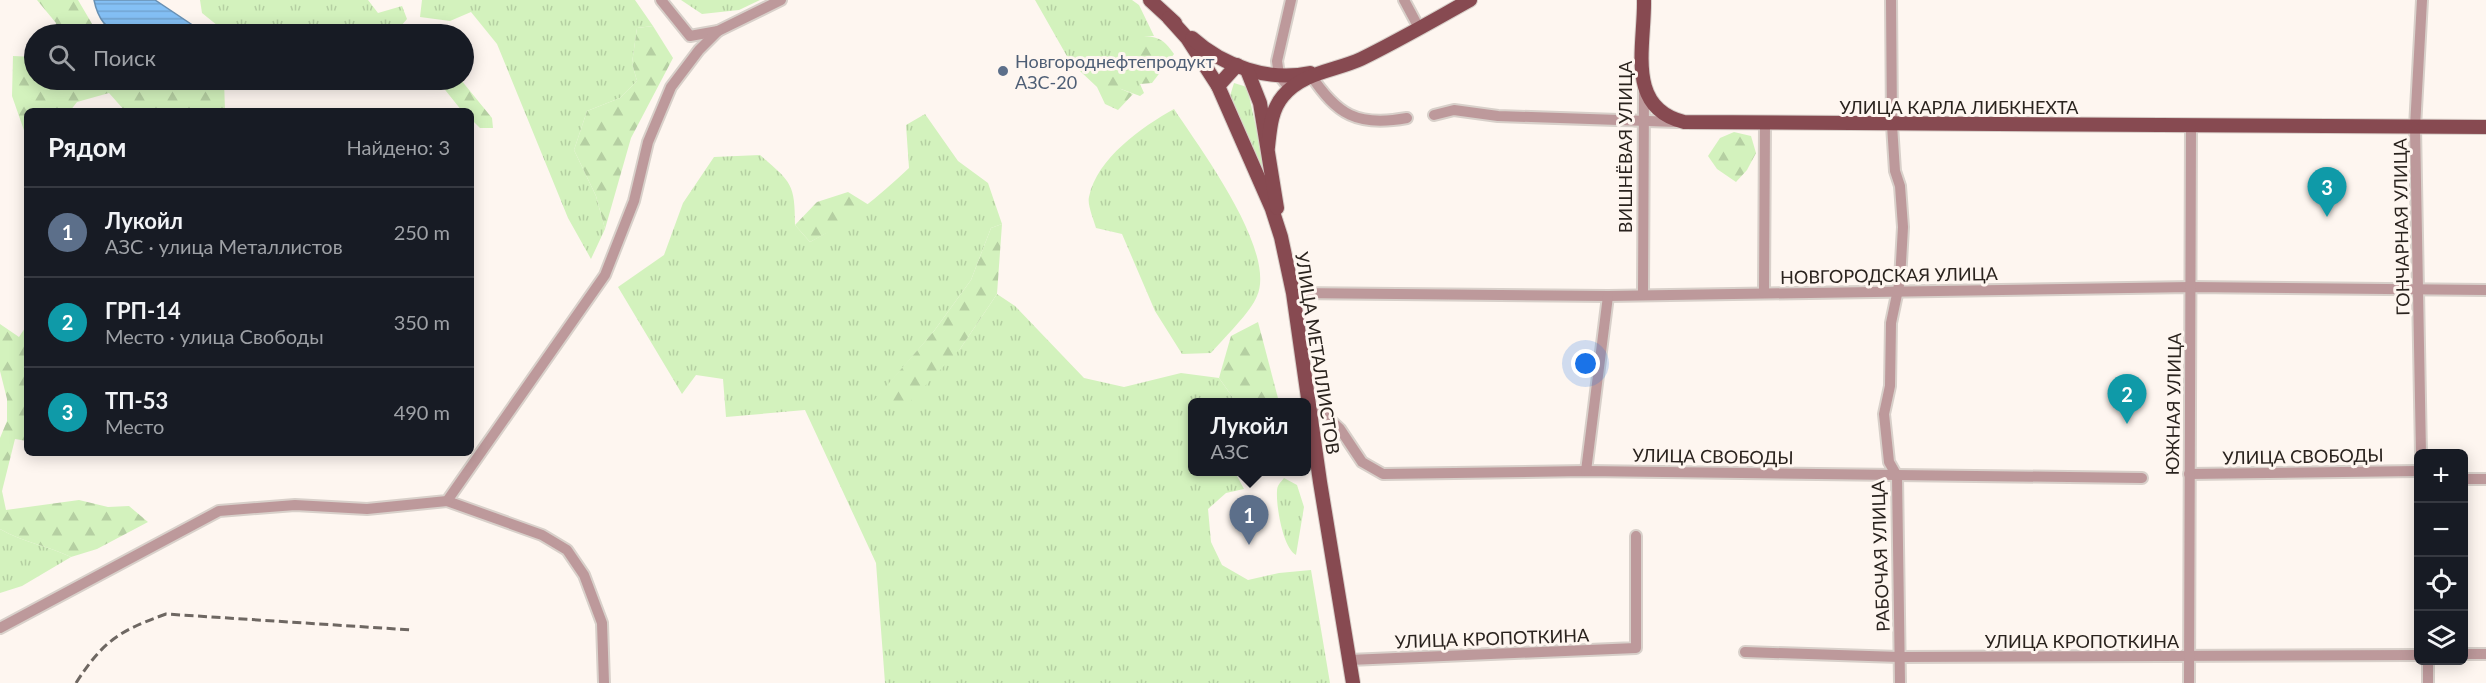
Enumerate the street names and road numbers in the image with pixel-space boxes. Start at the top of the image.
street label: ВИШНЁВАЯ УЛИЦА [1614,60,1636,233]
street label: УЛИЦА КАРЛА ЛИБКНЕХТА [1839,96,2079,118]
street label: ГОНЧАРНАЯ УЛИЦА [2388,137,2414,316]
street label: УЛИЦА МЕТАЛЛИСТОВ [1291,250,1345,456]
street label: НОВГОРОДСКАЯ УЛИЦА [1780,262,1999,288]
street label: ЮЖНАЯ УЛИЦА [2161,332,2185,475]
street label: УЛИЦА СВОБОДЫ [1632,444,1794,468]
street label: УЛИЦА СВОБОДЫ [2222,444,2384,468]
street label: РАБОЧАЯ УЛИЦА [1866,479,1894,632]
street label: УЛИЦА КРОПОТКИНА [1394,624,1590,652]
street label: УЛИЦА КРОПОТКИНА [1985,630,2180,652]

